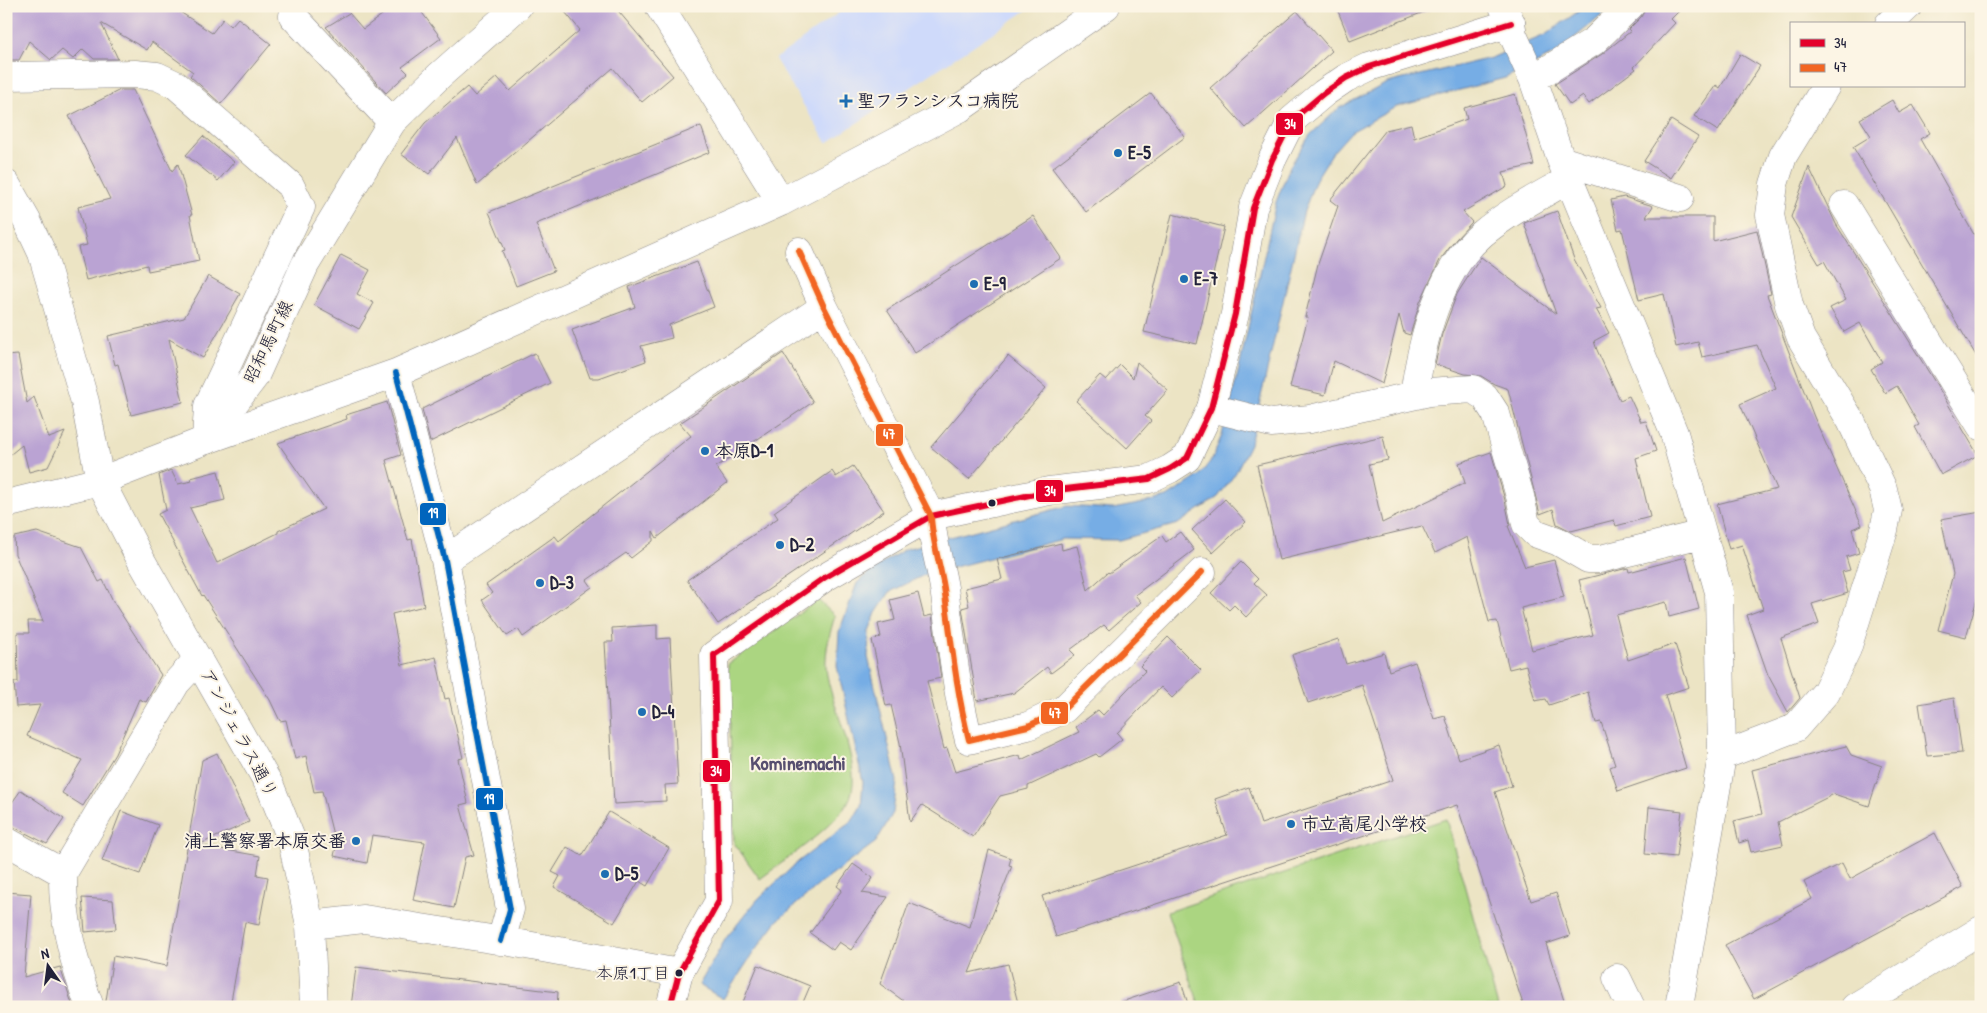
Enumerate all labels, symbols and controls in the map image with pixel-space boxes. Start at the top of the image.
legend [1790,22,1964,88]
text: 34 [1834,32,1847,53]
text: 47 [1834,56,1847,77]
place label: 聖フランシスコ病院 [857,88,1019,113]
marker: 聖フランシスコ病院 [839,94,853,108]
line badge: 34 [1275,112,1304,136]
text: 34 [1284,114,1297,133]
place label: E-5 [1128,140,1151,165]
marker: E-5 [1112,147,1124,159]
place label: E-7 [1194,266,1218,291]
place label: E-9 [984,271,1006,296]
marker: E-7 [1178,273,1190,285]
marker: E-9 [968,278,980,290]
street label: 昭和馬町線 [237,296,299,388]
line badge: 47 [875,423,904,447]
text: 47 [883,424,895,443]
place label: 本原D-1 [715,438,774,463]
marker: 本原D-1 [699,445,711,457]
line badge: 34 [1035,479,1064,503]
text: 34 [1044,481,1057,500]
unlabelled marker [987,498,997,508]
line badge: 19 [419,502,447,526]
text: 19 [428,503,439,522]
place label: D-2 [790,532,815,557]
marker: D-2 [774,539,786,551]
place label: D-3 [550,570,574,595]
marker: D-3 [534,577,546,589]
street label: アンジェラス通り [195,664,284,802]
place label: D-4 [652,699,675,724]
line badge: 47 [1040,701,1069,725]
text: 47 [1049,703,1061,722]
marker: D-4 [636,706,648,718]
district label: Kominemachi [750,749,846,776]
line badge: 34 [702,759,731,783]
text: 34 [710,761,723,780]
line badge: 19 [475,787,504,811]
text: 19 [484,789,495,808]
place label: 市立高尾小学校 [1301,811,1427,836]
marker: 市立高尾小学校 [1285,818,1297,830]
place label: 浦上警察署本原交番 [184,828,346,853]
marker: 浦上警察署本原交番 [350,835,362,847]
place label: D-5 [615,861,639,886]
marker: D-5 [599,868,611,880]
north arrow [22,940,72,990]
text: N [39,943,51,963]
place label: 本原1丁目 [596,961,670,984]
marker: 本原1丁目 [674,968,684,978]

